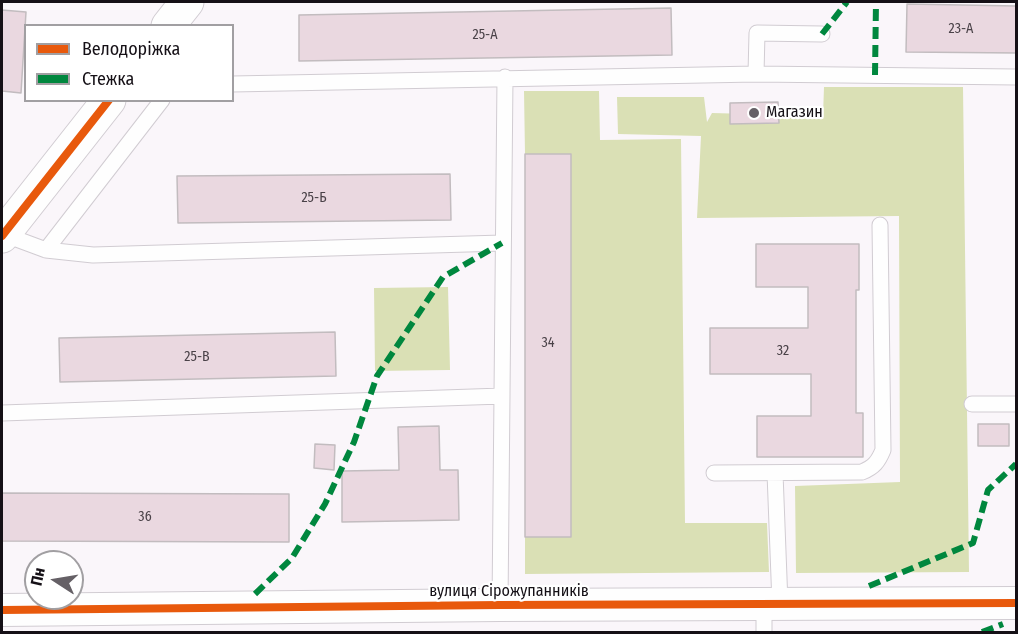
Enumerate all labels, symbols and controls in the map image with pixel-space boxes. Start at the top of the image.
house number: 23-А [949,21,973,37]
legend [24,24,234,102]
house number: 25-А [473,27,497,43]
text: Велодоріжка [82,38,180,60]
text: Стежка [82,68,134,90]
place label: Магазин [766,103,823,123]
marker: Магазин [747,106,761,120]
house number: 25-Б [301,190,327,206]
house number: 34 [541,335,555,351]
house number: 32 [777,343,789,359]
house number: 25-В [184,349,210,365]
house number: 36 [138,509,152,525]
north arrow [24,550,84,610]
text: Пн [27,566,49,587]
street label: вулиця Сірожупанників [429,582,589,602]

